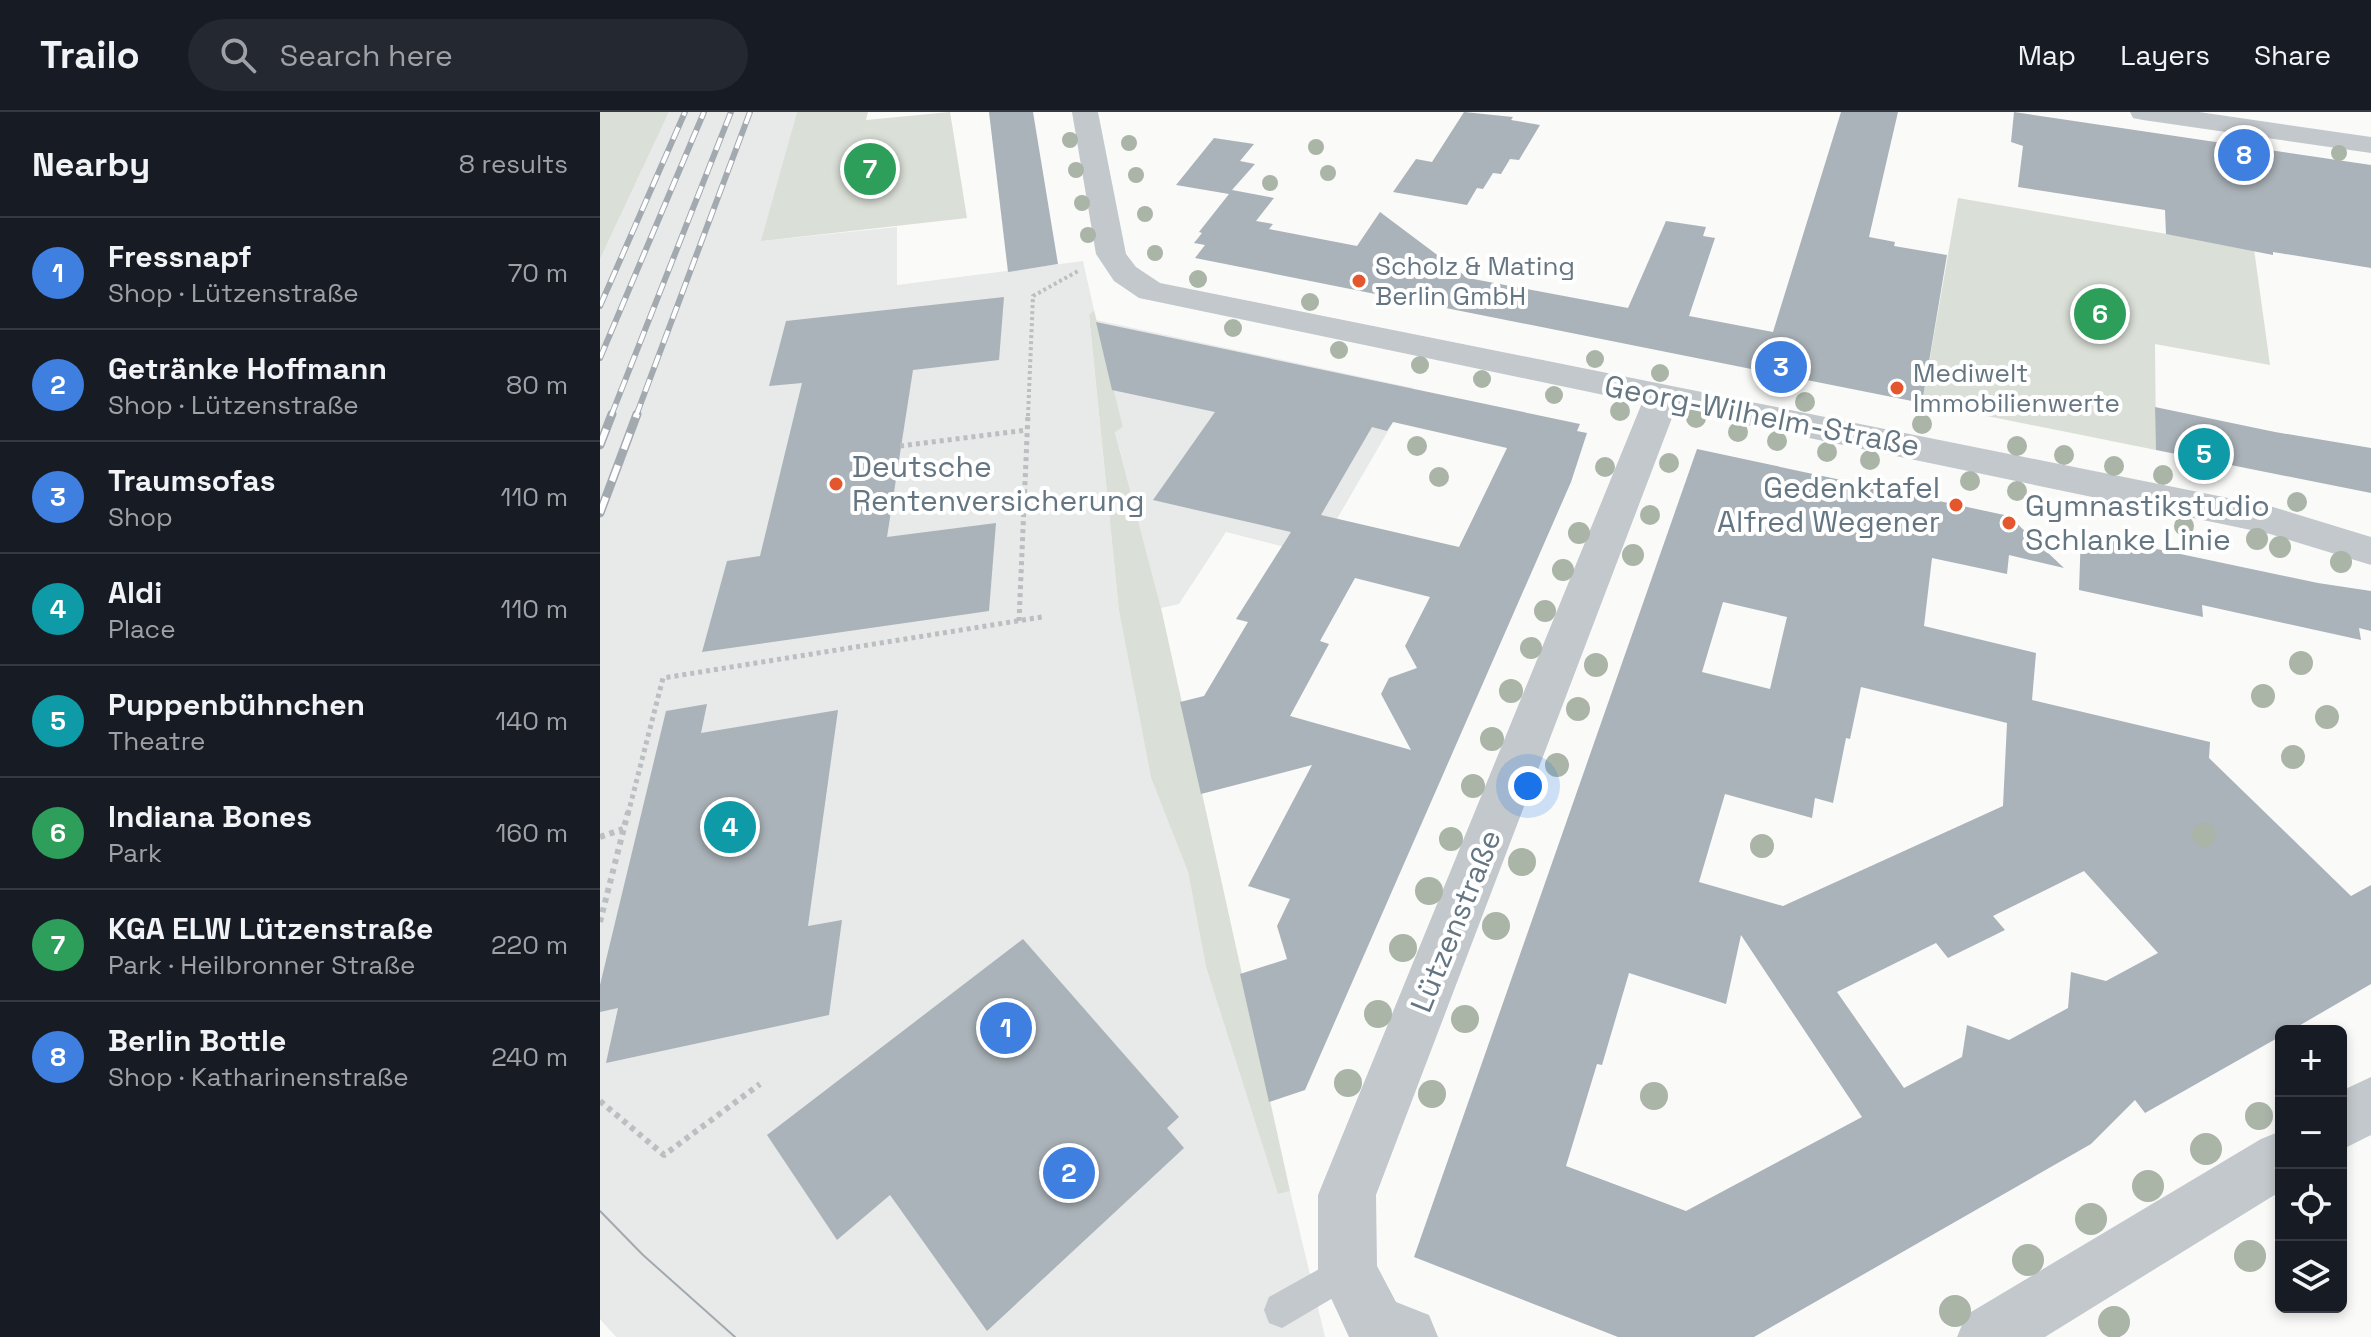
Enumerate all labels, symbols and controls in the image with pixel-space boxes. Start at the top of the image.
search box [188,19,748,91]
text: Trailo [40,31,140,79]
icon: search [216,33,260,77]
text: Search here [280,36,453,75]
text: Map [2018,37,2076,73]
text: Layers [2120,37,2210,73]
text: Share [2254,37,2331,73]
pin: 8 [2218,125,2270,185]
pin: 7 [844,139,896,199]
text: Nearby [32,143,150,186]
text: 8 results [459,147,568,181]
text: Fressnapf [108,237,252,276]
place label: Scholz & Mating Berlin GmbH [1375,249,1575,313]
text: 1 [52,256,64,290]
text: 70 m [508,256,568,290]
marker: Scholz & Mating Berlin GmbH [1350,272,1368,290]
text: Shop · Lützenstraße [108,276,359,310]
pin: 6 [2074,284,2126,344]
pin: 3 [1755,337,1807,397]
text: Getränke Hoffmann [108,349,387,388]
place label: Mediwelt Immobilienwerte [1913,356,2120,420]
street label: Georg-Wilhelm-Straße [1601,366,1923,465]
text: 2 [50,368,66,402]
text: 80 m [506,368,568,402]
marker: Mediwelt Immobilienwerte [1888,379,1906,397]
text: Shop · Lützenstraße [108,388,359,422]
pin: 5 [2178,424,2230,484]
place label: Deutsche Rentenversicherung [852,447,1145,520]
text: Traumsofas [108,461,276,500]
place label: Gedenktafel Alfred Wegener [1717,468,1940,541]
marker: Deutsche Rentenversicherung [827,475,845,493]
text: 3 [50,480,66,514]
text: 110 m [501,480,568,514]
place label: Gymnastikstudio Schlanke Linie [2025,486,2270,559]
marker: Gedenktafel Alfred Wegener [1947,496,1965,514]
text: Shop [108,500,173,534]
marker: Gymnastikstudio Schlanke Linie [2000,514,2018,532]
text: Aldi [108,573,162,612]
text: 4 [50,592,66,626]
text: 110 m [501,592,568,626]
text: Place [108,612,176,646]
text: Puppenbühnchen [108,685,365,724]
text: 5 [50,704,66,738]
text: 140 m [495,704,568,738]
text: Theatre [108,724,205,758]
your location [1508,766,1548,806]
text: Indiana Bones [108,797,312,836]
pin: 4 [704,797,756,857]
text: 6 [50,816,66,850]
text: 160 m [496,816,568,850]
street label: Lützenstraße [1401,824,1510,1018]
text: Park [108,836,162,870]
text: KGA ELW Lützenstraße [108,909,433,948]
text: 7 [51,928,65,962]
text: 220 m [491,928,568,962]
text: Park · Heilbronner Straße [108,948,415,982]
pin: 1 [980,998,1032,1058]
text: Berlin Bottle [108,1021,286,1060]
map controls [2275,1025,2347,1313]
button: + [2275,1025,2347,1097]
text: 8 [50,1040,66,1074]
text: 240 m [491,1040,568,1074]
text: Shop · Katharinenstraße [108,1060,409,1094]
button: − [2275,1097,2347,1169]
pin: 2 [1043,1143,1095,1203]
button: locate [2275,1169,2347,1241]
button: layers [2275,1241,2347,1313]

